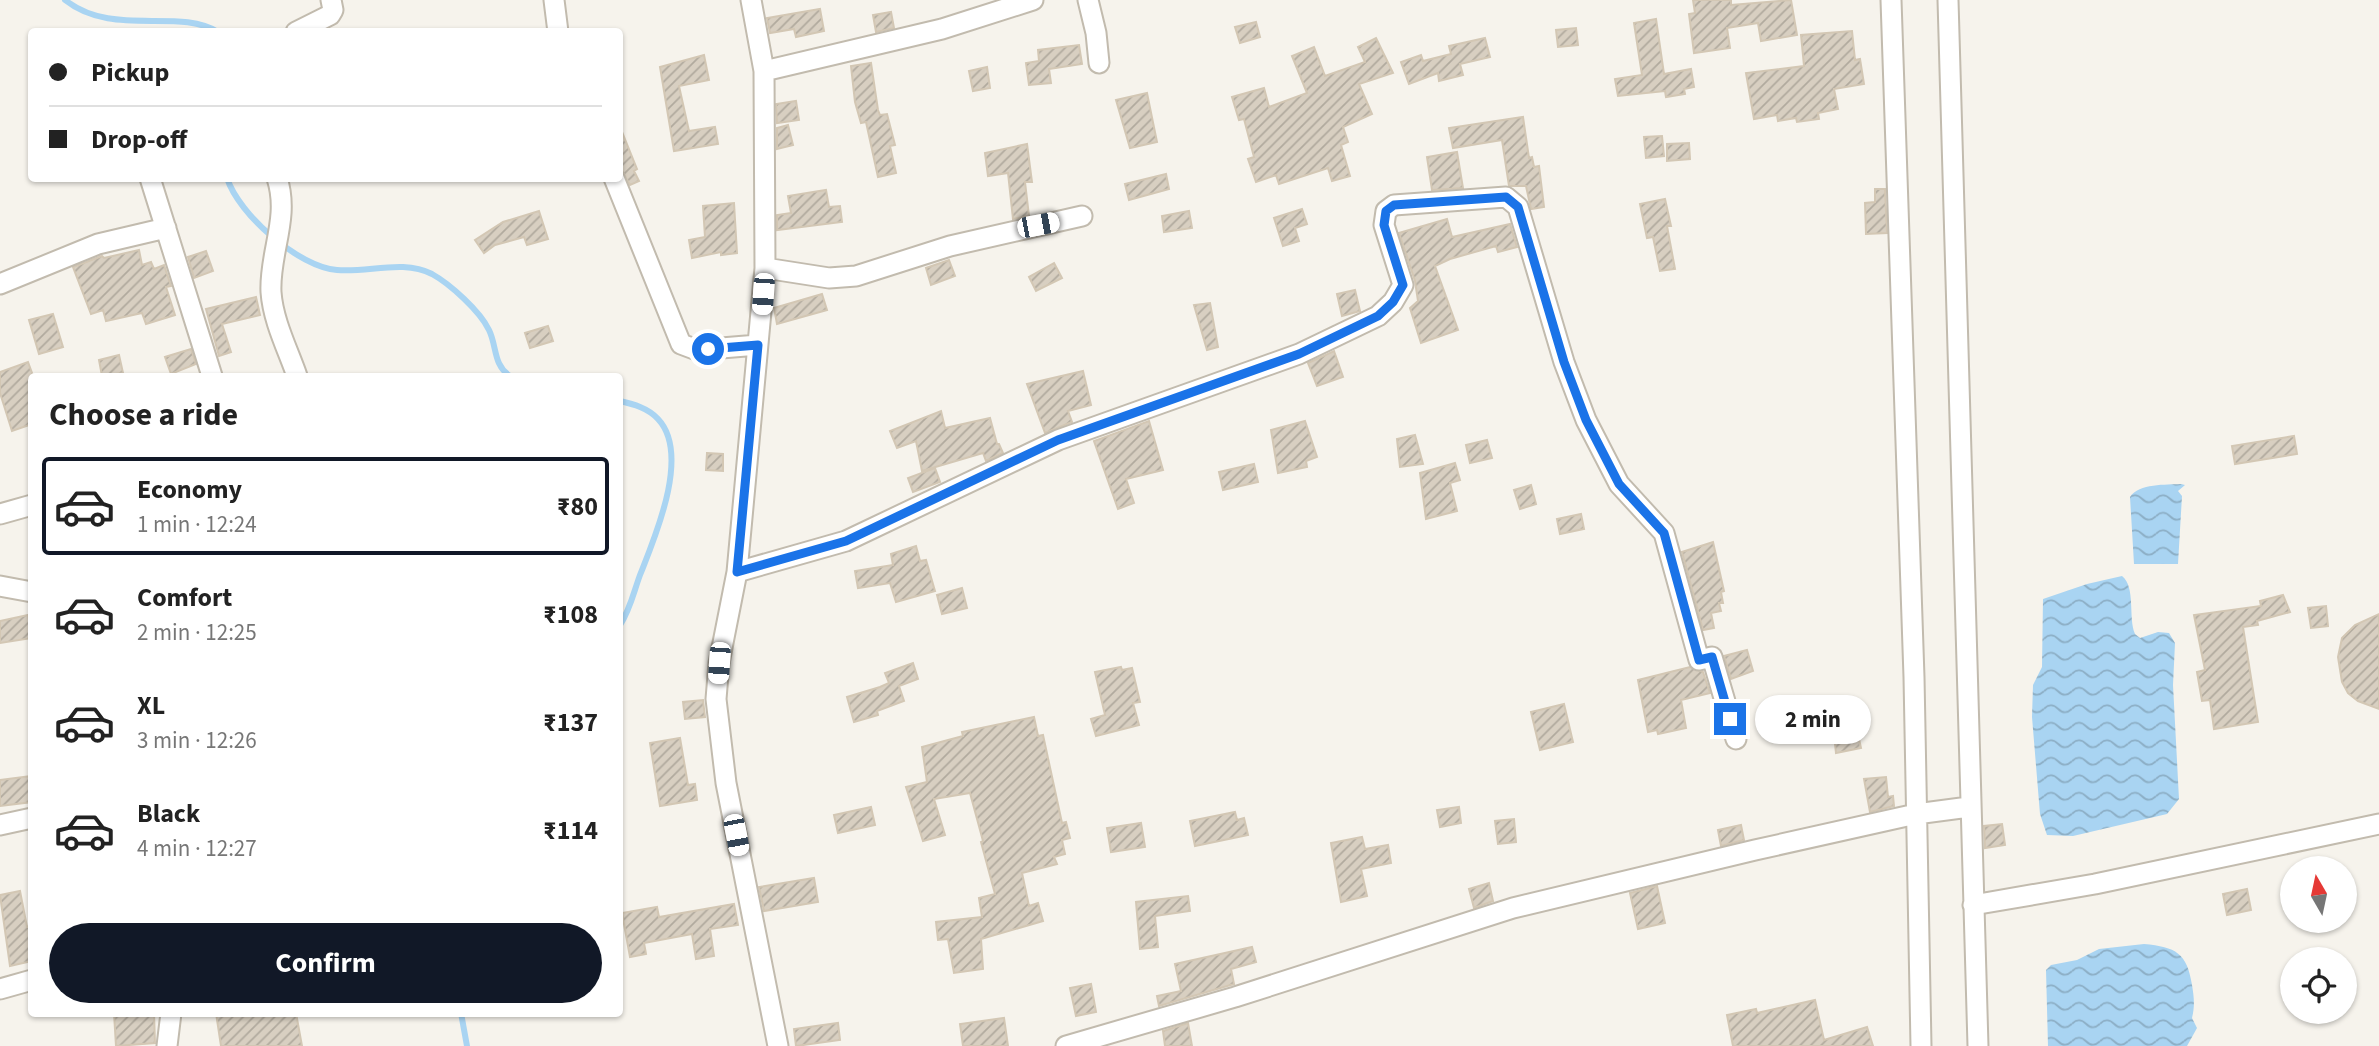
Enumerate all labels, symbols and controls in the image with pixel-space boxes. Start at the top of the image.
text: Pickup [91,54,169,91]
text: Drop-off [91,121,187,158]
car [1016,211,1061,239]
car [752,272,775,316]
route start [692,333,724,365]
text: Choose a ride [49,392,238,438]
text: Economy [137,471,242,508]
icon: car [53,475,116,538]
text: ₹80 [557,488,598,525]
text: 1 min · 12:24 [137,508,257,541]
text: Comfort [137,579,232,616]
icon: car [53,583,116,646]
text: ₹108 [543,596,598,633]
text: 2 min · 12:25 [137,616,257,649]
car [708,641,731,685]
text: XL [137,687,165,724]
icon: car [53,691,116,754]
callout: 2 min [1754,694,1870,744]
route end [1714,703,1746,735]
text: 2 min [1785,703,1841,736]
text: ₹137 [543,704,598,741]
text: 3 min · 12:26 [137,724,257,757]
text: Black [137,795,200,832]
icon: car [53,799,116,862]
text: ₹114 [543,812,598,849]
car [722,812,751,858]
text: 4 min · 12:27 [137,832,257,865]
north arrow [2280,856,2357,933]
map controls [2280,856,2357,1024]
button: Confirm [49,923,602,1003]
button: locate [2280,947,2357,1024]

